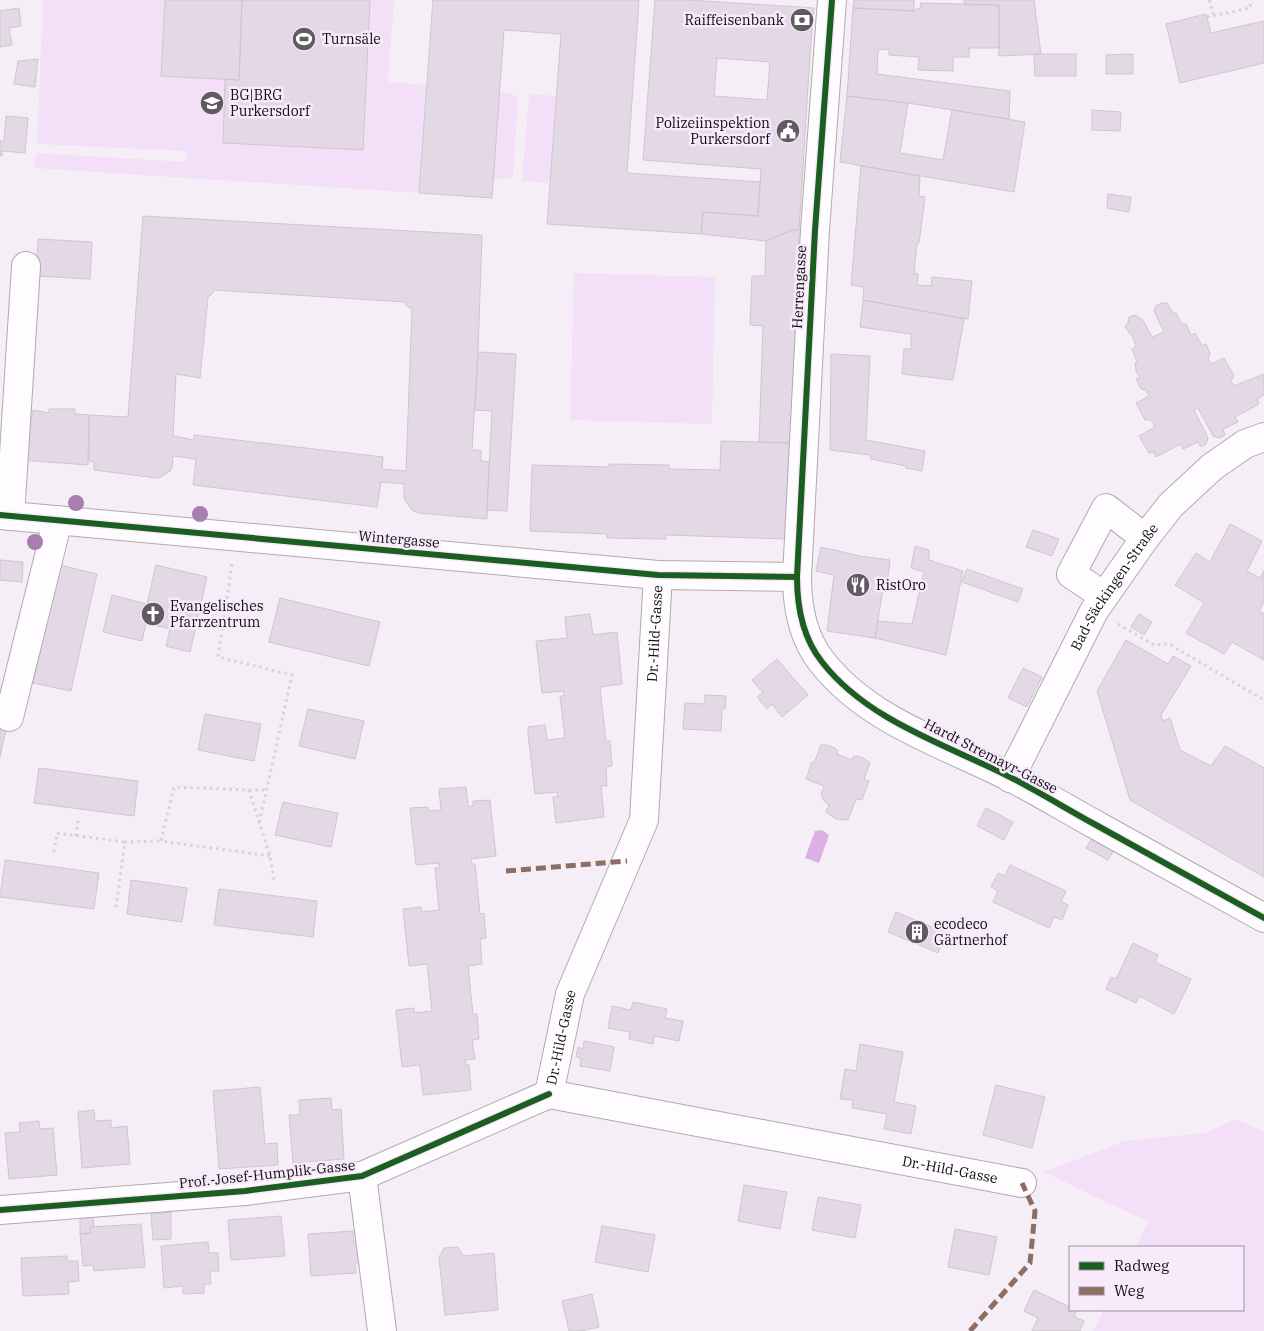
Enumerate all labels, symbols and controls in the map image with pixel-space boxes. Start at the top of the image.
bank icon: Raiffeisenbank [789,7,815,33]
place label: Raiffeisenbank [685,11,785,29]
sports icon: Turnsäle [291,26,317,52]
place label: Turnsäle [322,30,381,48]
place label: BG|BRG Purkersdorf [230,86,311,120]
school or university icon: BG|BRG Purkersdorf [199,90,225,116]
place label: Polizeiinspektion Purkersdorf [655,114,771,148]
public building icon: Polizeiinspektion Purkersdorf [775,118,801,144]
street label: Herrengasse [788,245,810,329]
street label: Bad-Säckingen-Straße [1067,520,1162,654]
street label: Wintergasse [358,526,440,552]
restaurant icon: RistOro [845,572,871,598]
place label: RistOro [876,576,926,594]
street label: Dr.-Hild-Gasse [643,585,666,682]
place label: Evangelisches Pfarrzentrum [170,597,264,631]
church icon: Evangelisches Pfarrzentrum [140,601,166,627]
street label: Hardt Stremayr-Gasse [921,714,1061,798]
place label: ecodeco Gärtnerhof [934,915,1008,949]
building icon: ecodeco Gärtnerhof [904,919,930,945]
street label: Dr.-Hild-Gasse [542,987,580,1087]
street label: Dr.-Hild-Gasse [901,1152,999,1187]
street label: Prof.-Josef-Humplik-Gasse [178,1156,356,1192]
legend [1069,1246,1244,1311]
text: Radweg [1114,1256,1169,1275]
text: Weg [1114,1281,1144,1300]

